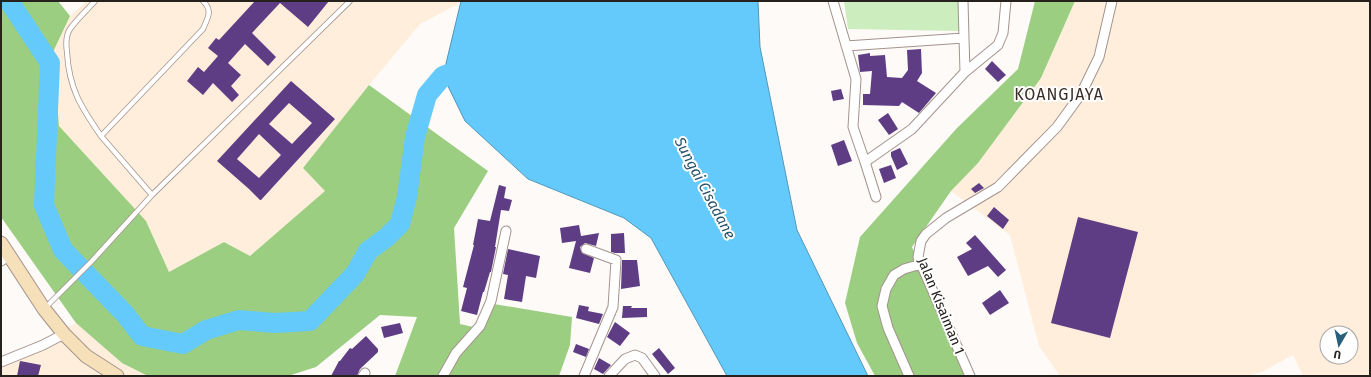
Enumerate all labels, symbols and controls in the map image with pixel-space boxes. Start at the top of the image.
district label: KOANGJAYA [1014,85,1104,104]
water label: Sungai Cisadane [670,133,739,242]
street label: Jalan Kisaiman 1 [914,255,968,357]
north arrow [1319,325,1359,365]
text: U [1333,347,1342,361]

